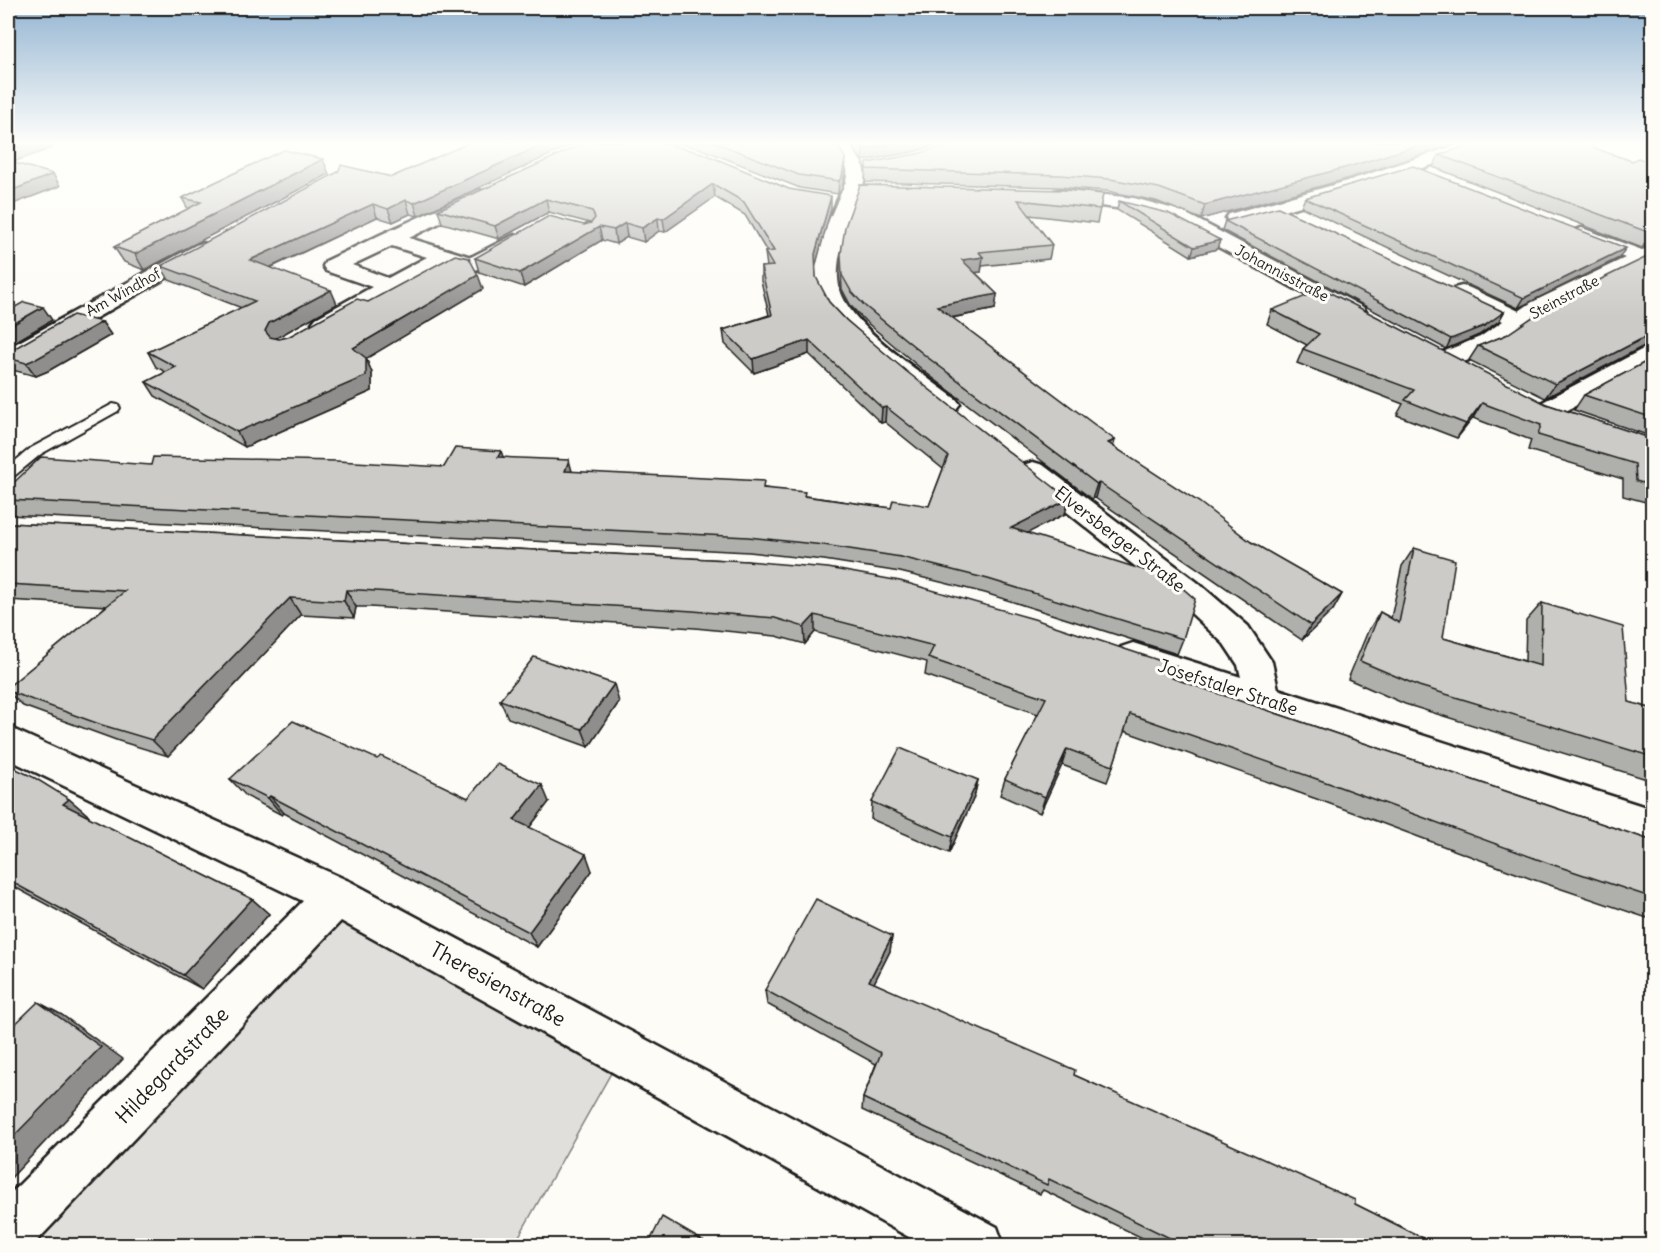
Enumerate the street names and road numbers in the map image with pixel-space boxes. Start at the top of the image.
street label: Johannisstraße [1232,240,1332,306]
street label: Am Windhof [82,263,165,320]
street label: Steinstraße [1526,271,1602,323]
street label: Elversberger Straße [1050,481,1190,597]
street label: Josefstaler Straße [1155,654,1301,720]
street label: Theresienstraße [425,936,571,1032]
street label: Hildegardstraße [109,1001,235,1129]

